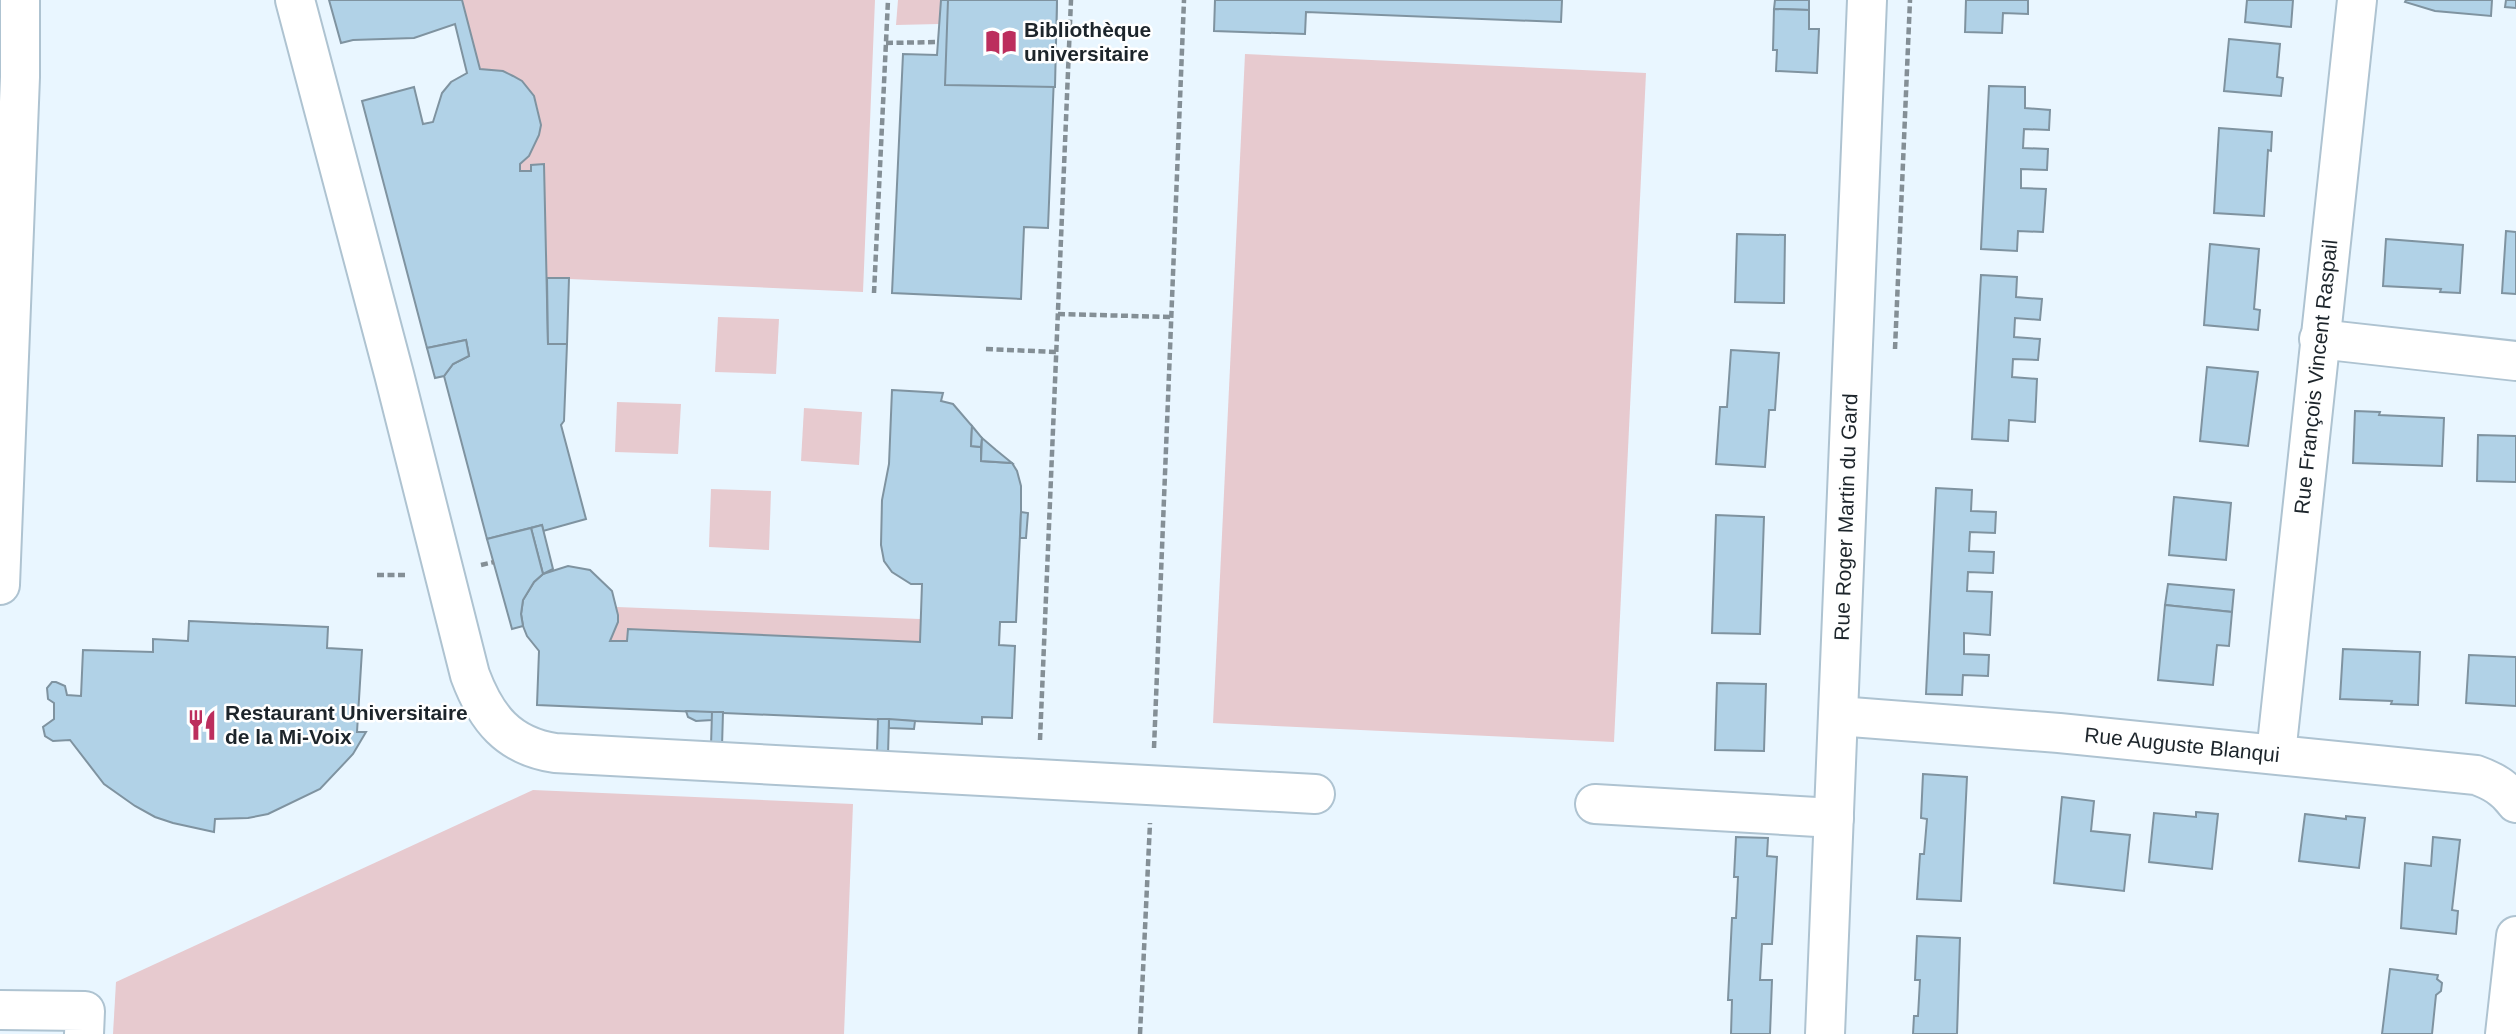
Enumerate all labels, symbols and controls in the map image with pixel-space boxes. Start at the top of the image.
place label: Bibliothèque universitaire [1024,18,1151,65]
library icon: Bibliothèque universitaire [984,25,1018,59]
street label: Rue François Vincent Raspail [2290,238,2341,516]
street label: Rue Roger Martin du Gard [1830,393,1861,641]
place label: Restaurant Universitaire de la Mi-Voix [225,701,468,748]
restaurant icon: Restaurant Universitaire de la Mi-Voix [185,708,219,742]
street label: Rue Auguste Blanqui [2083,723,2281,766]

